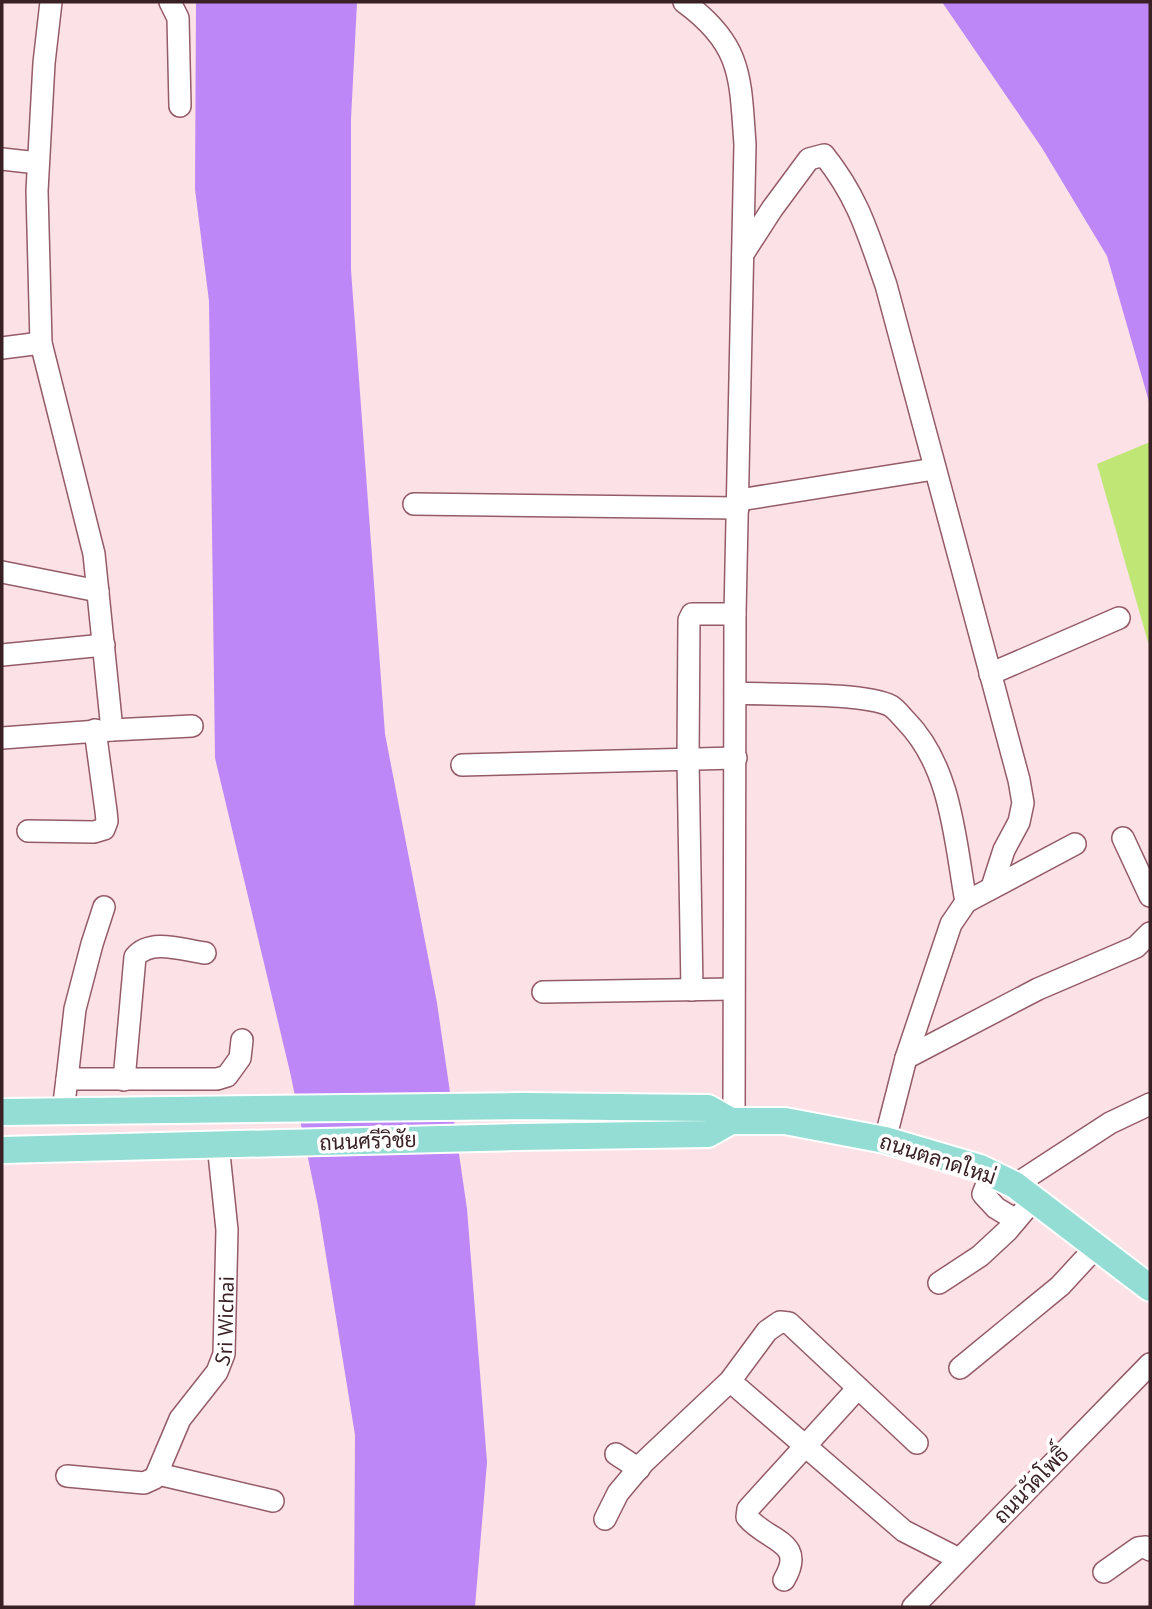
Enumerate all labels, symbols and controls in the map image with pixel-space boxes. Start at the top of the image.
street label: ถนนศรีวิชัย [319,1126,417,1156]
street label: ถนนตลาดใหม่ [876,1128,1000,1190]
street label: Sri Wichai [207,1276,239,1369]
street label: ถนนวัดโพธิ์ [983,1437,1074,1529]

